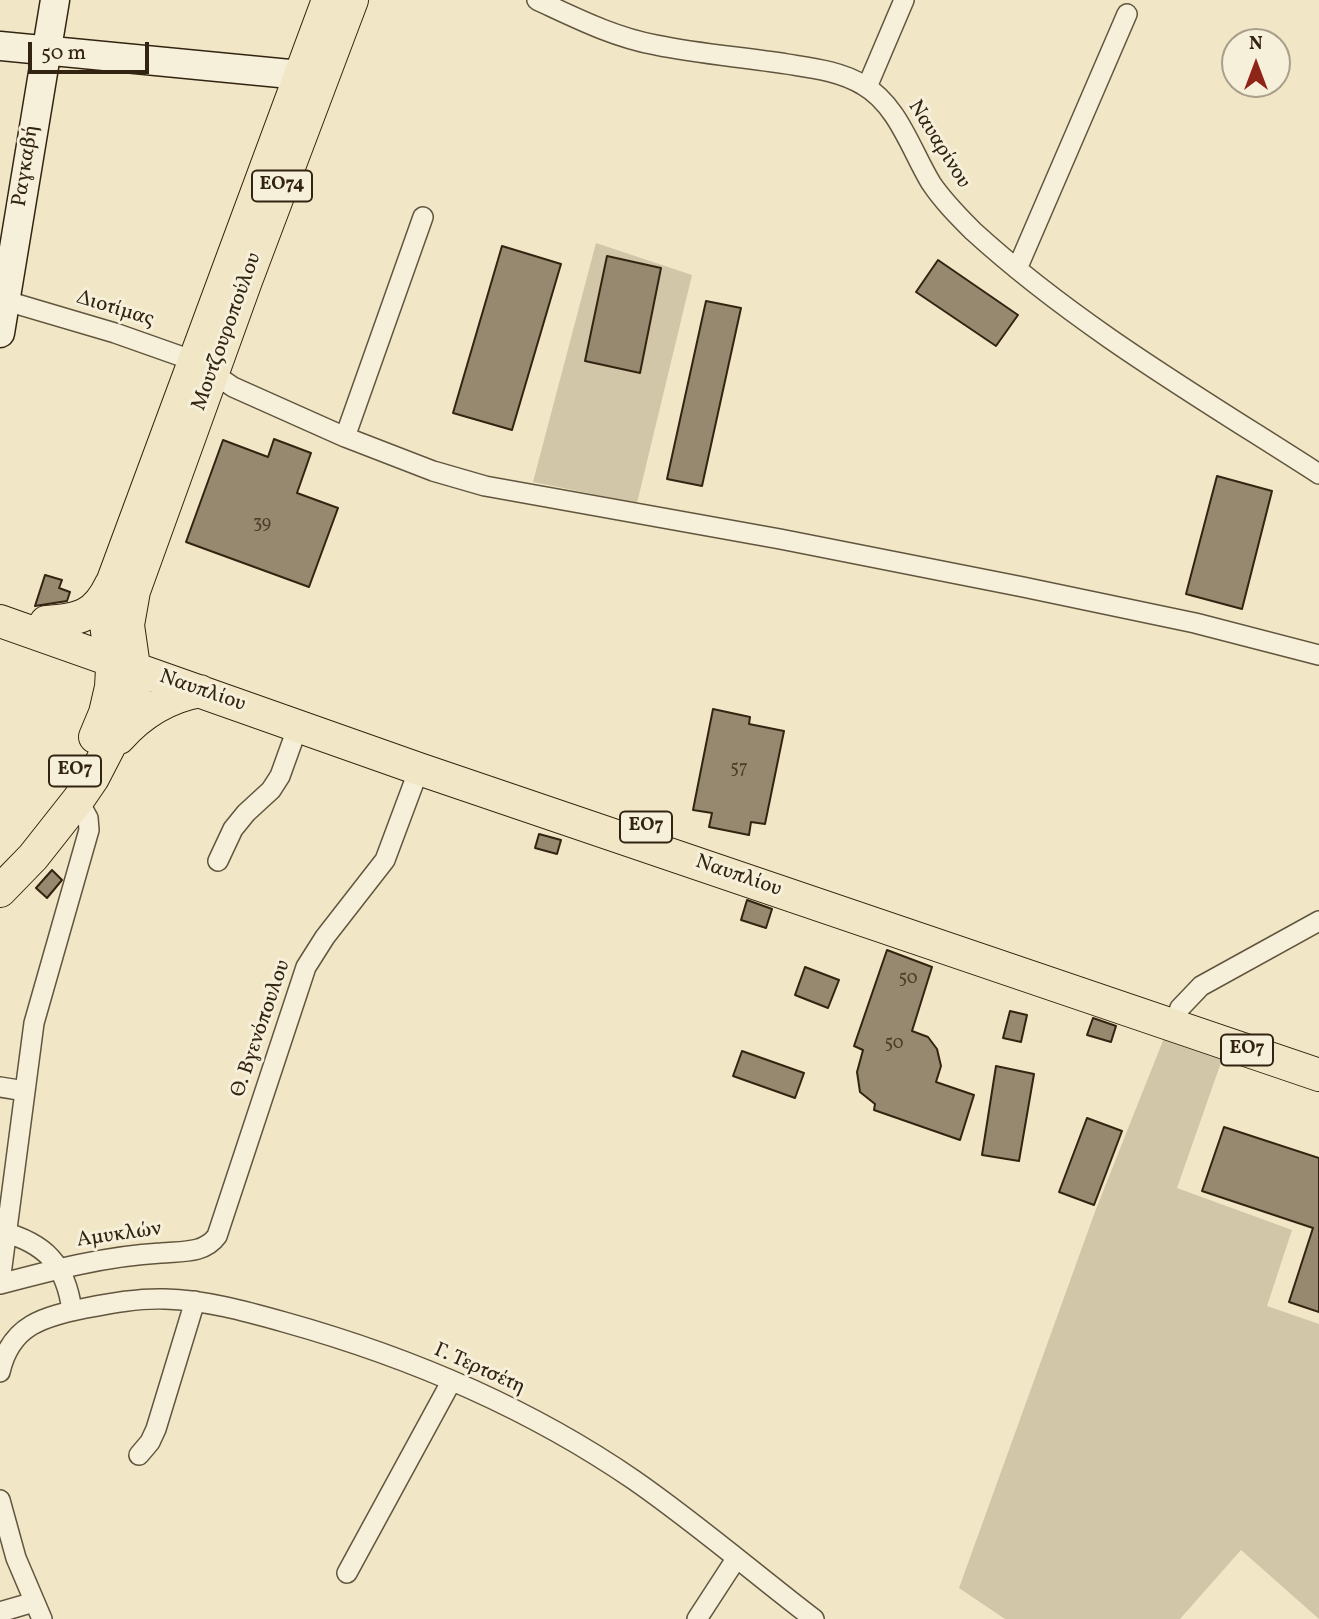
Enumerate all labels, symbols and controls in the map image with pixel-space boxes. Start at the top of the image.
scale bar [32,28,152,72]
north arrow [1221,28,1291,98]
text: N [1249,31,1263,57]
text: 50 m [41,39,86,68]
street label: Ναυαρίνου [901,96,975,194]
street label: Ραγκαβή [8,124,46,208]
road number: ΕΟ74 [252,170,312,202]
street label: Μουτζουροπούλου [188,250,268,414]
street label: Διοτίμας [73,286,157,334]
house number: 39 [253,514,271,536]
street label: Ναυπλίου [156,666,248,718]
road number: ΕΟ7 [49,756,101,786]
house number: 57 [730,759,748,781]
road number: ΕΟ7 [620,812,672,842]
street label: Ναυπλίου [692,851,784,903]
street label: Θ. Βγενόπουλου [227,957,297,1101]
house number: 50 [898,969,918,991]
house number: 50 [884,1034,904,1056]
road number: ΕΟ7 [1221,1034,1273,1066]
street label: Αμυκλών [75,1218,163,1254]
street label: Γ. Τερτσέτη [429,1339,529,1401]

